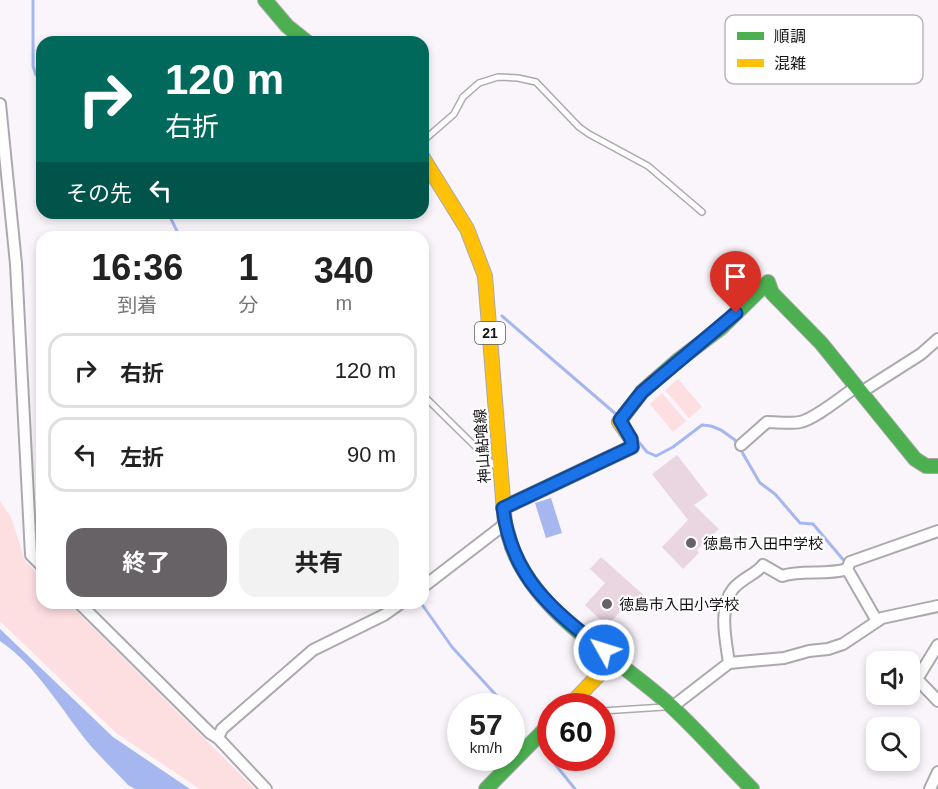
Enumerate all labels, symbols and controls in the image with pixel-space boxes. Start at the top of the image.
legend [725,15,923,84]
text: 順調 [774,28,806,45]
text: 混雑 [774,55,806,72]
text: 120 m [165,56,284,103]
icon: right [66,60,144,138]
text: 右折 [165,112,219,142]
icon: left [144,174,177,207]
text: その先 [66,181,132,206]
text: 16:36 [91,247,183,288]
text: 1 [238,247,259,288]
text: 340 [314,250,374,291]
pin [710,251,761,313]
icon: arrive [719,260,752,293]
text: m [335,292,352,314]
text: 到着 [117,294,157,316]
text: 分 [239,294,259,316]
road number: 21 [475,322,505,344]
icon: right [69,354,102,387]
text: 120 m [335,358,396,383]
text: 右折 [120,361,164,386]
street label: 神山鮎喰線 [471,408,493,484]
icon: left [69,438,102,471]
text: 90 m [347,442,396,467]
text: 左折 [120,445,164,470]
button: 終了 [66,528,227,597]
button: 共有 [239,528,399,597]
place label: 徳島市入田中学校 [703,535,823,552]
marker: 徳島市入田中学校 [684,536,698,550]
place label: 徳島市入田小学校 [619,596,739,613]
marker: 徳島市入田小学校 [600,597,614,611]
position arrow [572,618,636,682]
map controls [866,651,920,771]
button: sound [866,651,920,705]
speed limit sign: 60 [537,693,615,771]
text: 57 [469,708,503,741]
button: search [866,717,920,771]
text: km/h [470,739,502,756]

